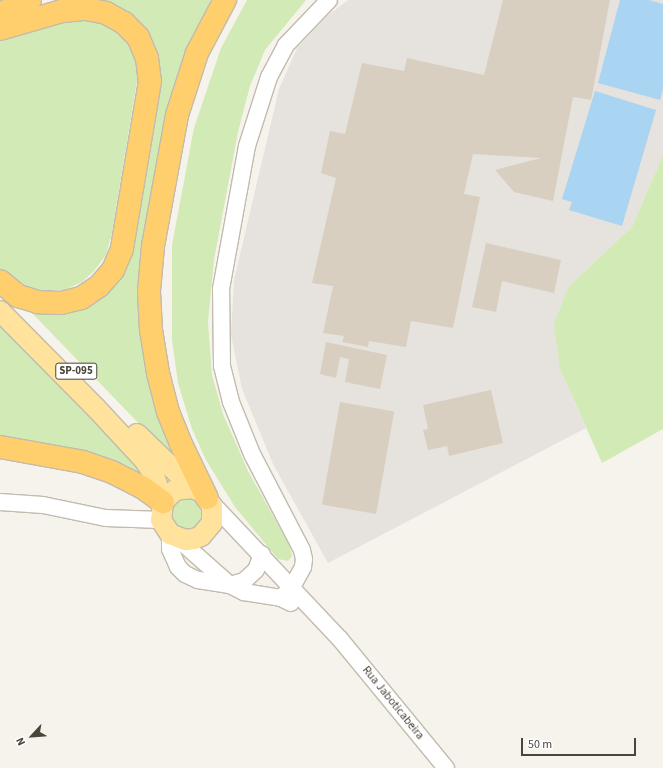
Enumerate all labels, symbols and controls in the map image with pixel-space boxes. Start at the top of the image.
road number: SP-095 [55,362,97,380]
street label: Rua Jaboticabeira [359,663,427,743]
north arrow [12,716,52,756]
scale bar [523,730,638,756]
text: N [12,735,29,748]
text: 50 m [528,736,552,753]

